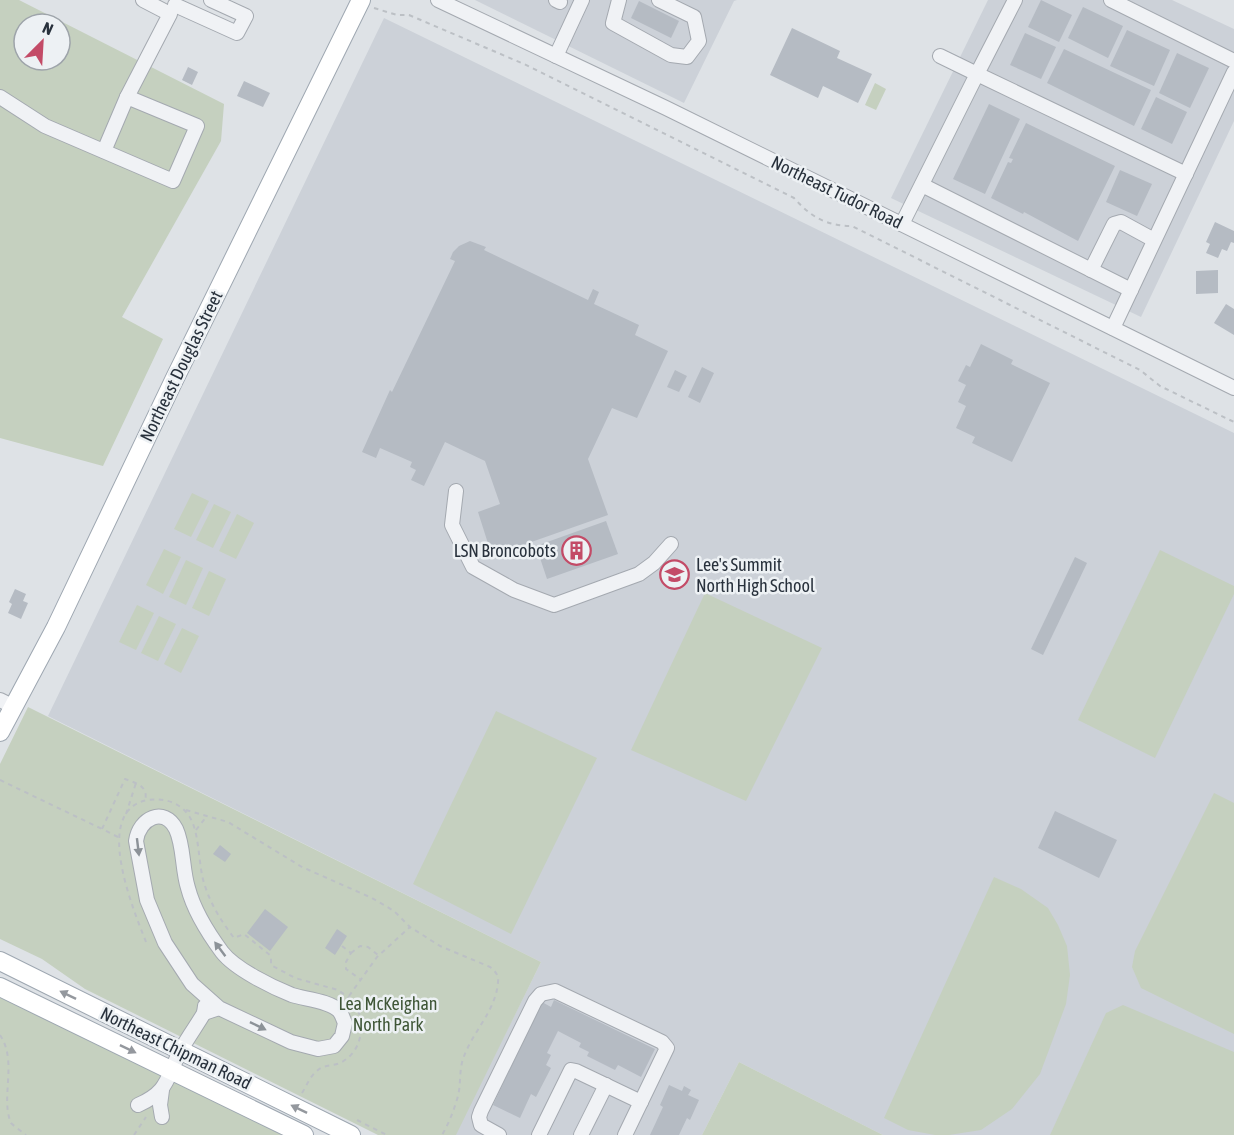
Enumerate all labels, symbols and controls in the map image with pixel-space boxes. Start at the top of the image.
north arrow [12,12,72,72]
text: N [40,18,56,38]
street label: Northeast Tudor Road [768,151,906,233]
street label: Northeast Douglas Street [135,287,227,445]
building icon: LSN Broncobots [561,534,593,566]
place label: LSN Broncobots [454,540,556,561]
place label: Lee's Summit North High School [696,554,815,596]
school or university icon: Lee's Summit North High School [659,558,691,590]
one-way arrow [133,838,143,857]
one-way arrow [215,941,227,956]
one-way arrow [59,990,76,999]
park label: Lea McKeighan North Park [338,993,438,1035]
street label: Northeast Chipman Road [97,1002,255,1094]
one-way arrow [249,1021,266,1031]
one-way arrow [119,1044,137,1054]
one-way arrow [290,1104,307,1114]

